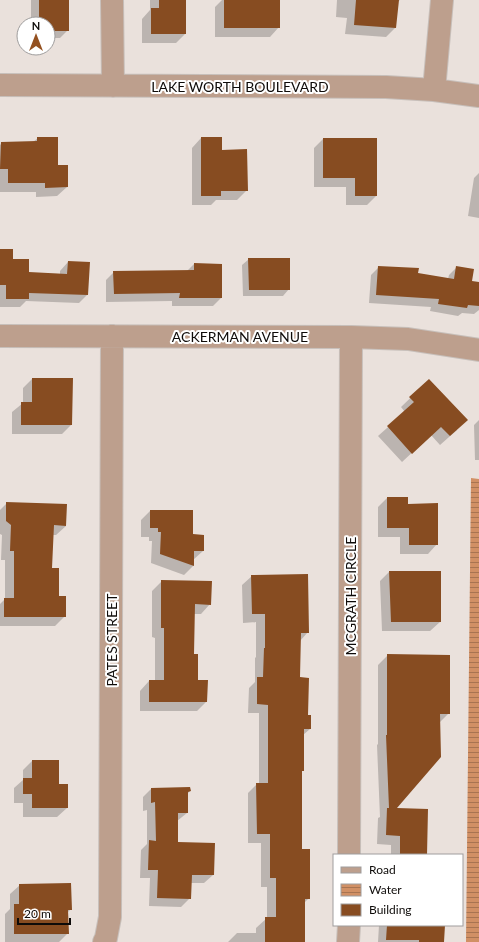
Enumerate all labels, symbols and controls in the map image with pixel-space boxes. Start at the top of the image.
north arrow [16,16,56,56]
text: N [32,19,40,32]
street label: LAKE WORTH BOULEVARD [151,78,329,95]
street label: ACKERMAN AVENUE [172,328,308,345]
street label: MCGRATH CIRCLE [342,537,359,655]
street label: PATES STREET [103,593,120,686]
legend [333,854,463,926]
text: Road [369,862,396,877]
text: Water [369,882,402,897]
scale bar [18,900,70,926]
text: Building [369,902,412,917]
text: 20 m [24,906,51,921]

